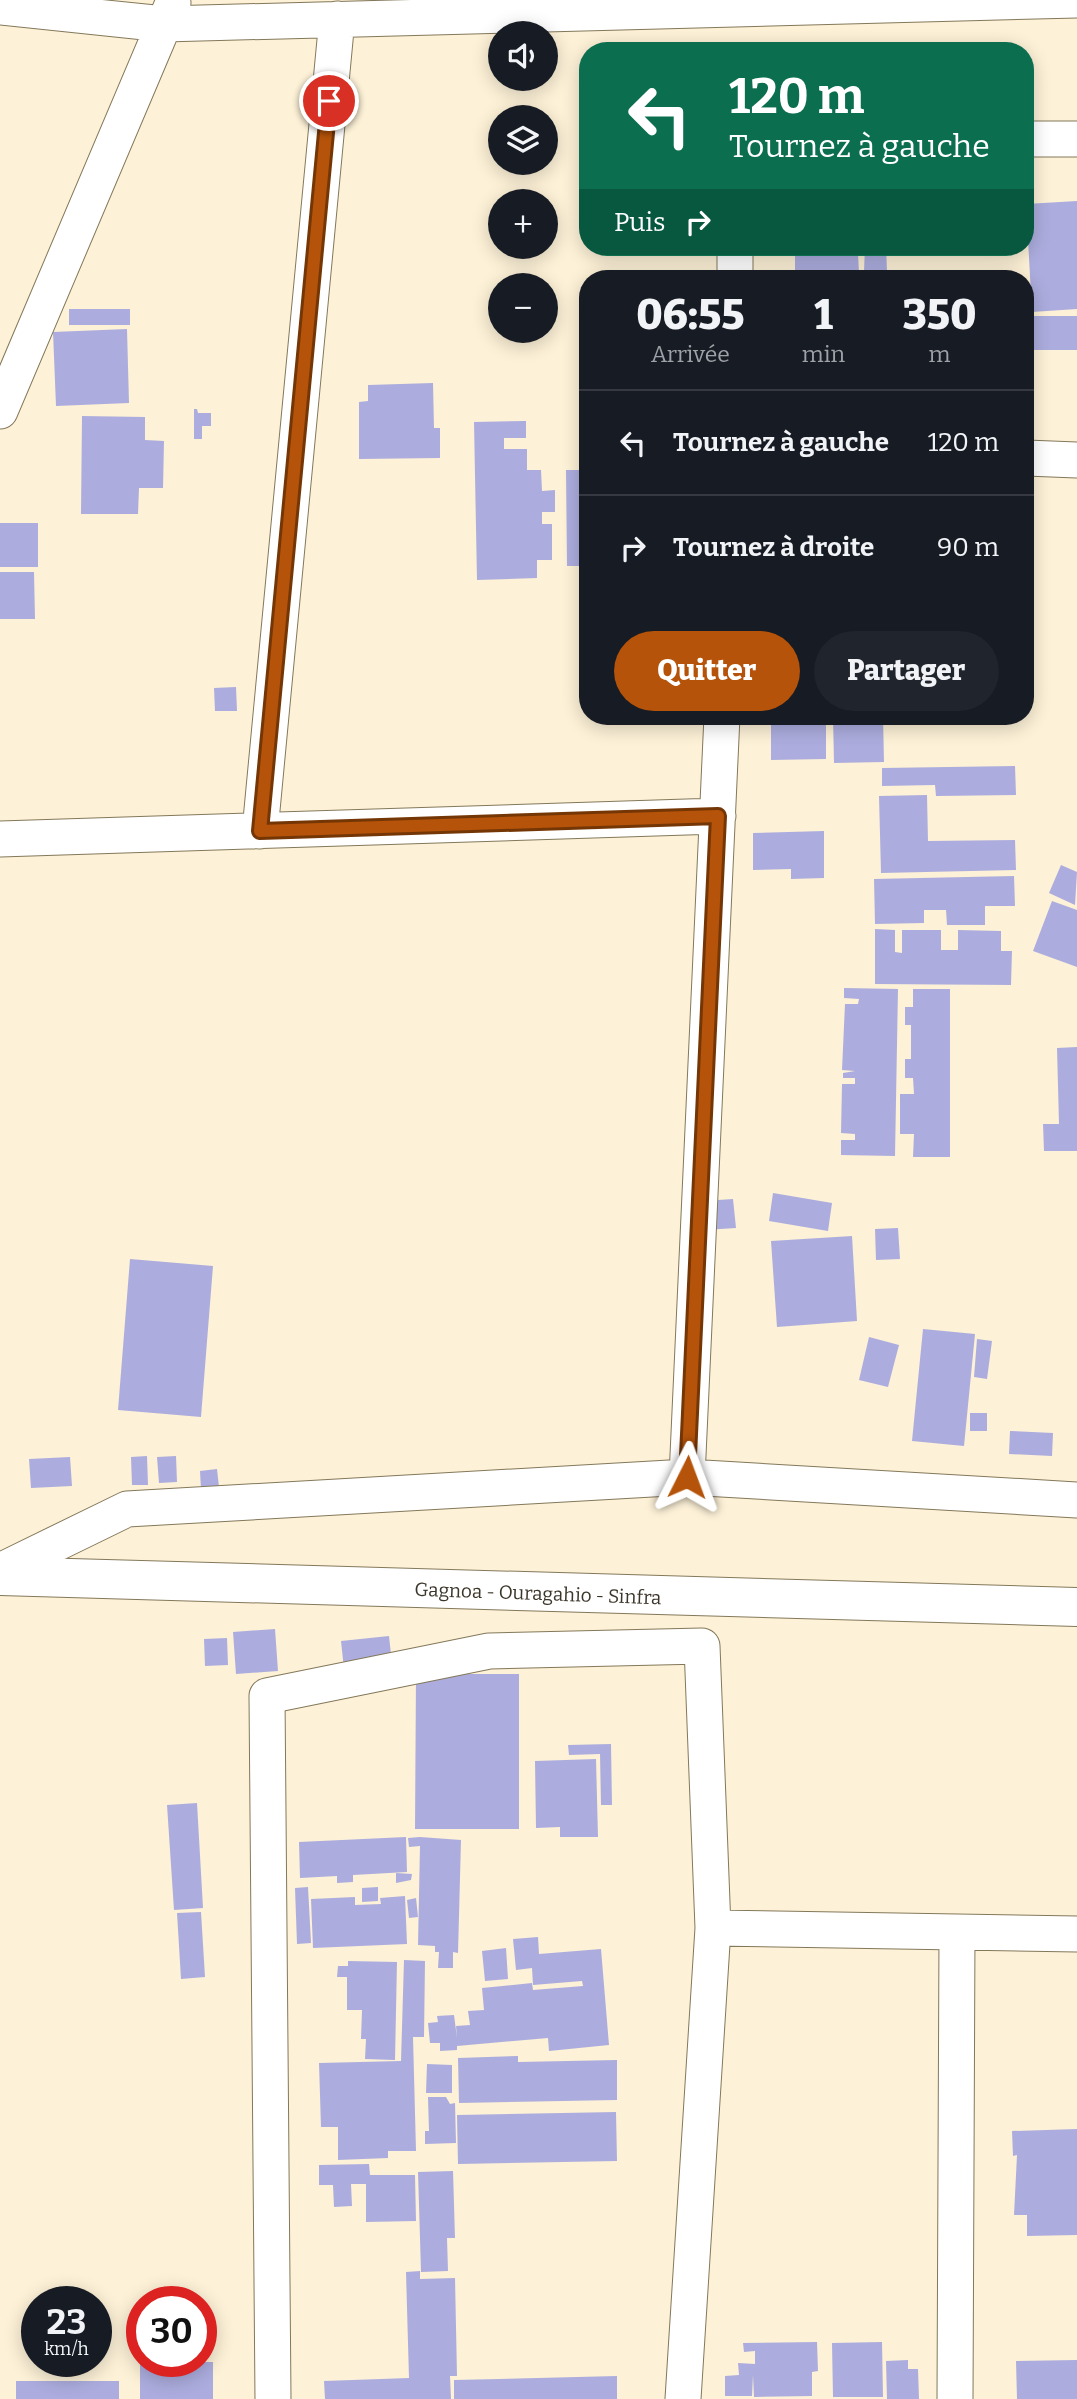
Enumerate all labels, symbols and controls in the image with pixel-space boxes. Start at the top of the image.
map controls [488,21,558,343]
button: sound [488,21,558,91]
text: 120 m [729,67,864,126]
icon: left [614,70,705,161]
pin [299,71,359,131]
icon: arrive [310,82,348,120]
button: layers [488,105,558,175]
text: Tournez à gauche [729,127,990,165]
button: + [488,189,558,259]
icon: right [679,203,717,241]
text: Puis [614,207,665,238]
button: − [488,273,558,343]
text: 06:55 [636,290,744,340]
text: 1 [814,290,833,340]
text: 350 [903,290,977,340]
text: Arrivée [651,340,730,368]
text: min [802,340,845,368]
text: m [929,340,951,368]
icon: left [614,424,652,462]
text: Tournez à gauche [673,427,889,458]
text: 120 m [928,427,999,458]
icon: right [614,529,652,567]
text: Tournez à droite [673,532,874,563]
text: 90 m [937,532,999,563]
button: Quitter [614,631,800,711]
button: Partager [814,631,999,711]
position arrow [650,1440,724,1514]
street label: Gagnoa - Ouragahio - Sinfra [414,1578,662,1609]
speed limit sign: 30 [126,2286,217,2377]
text: 23 [47,2301,86,2343]
text: km/h [44,2338,89,2360]

